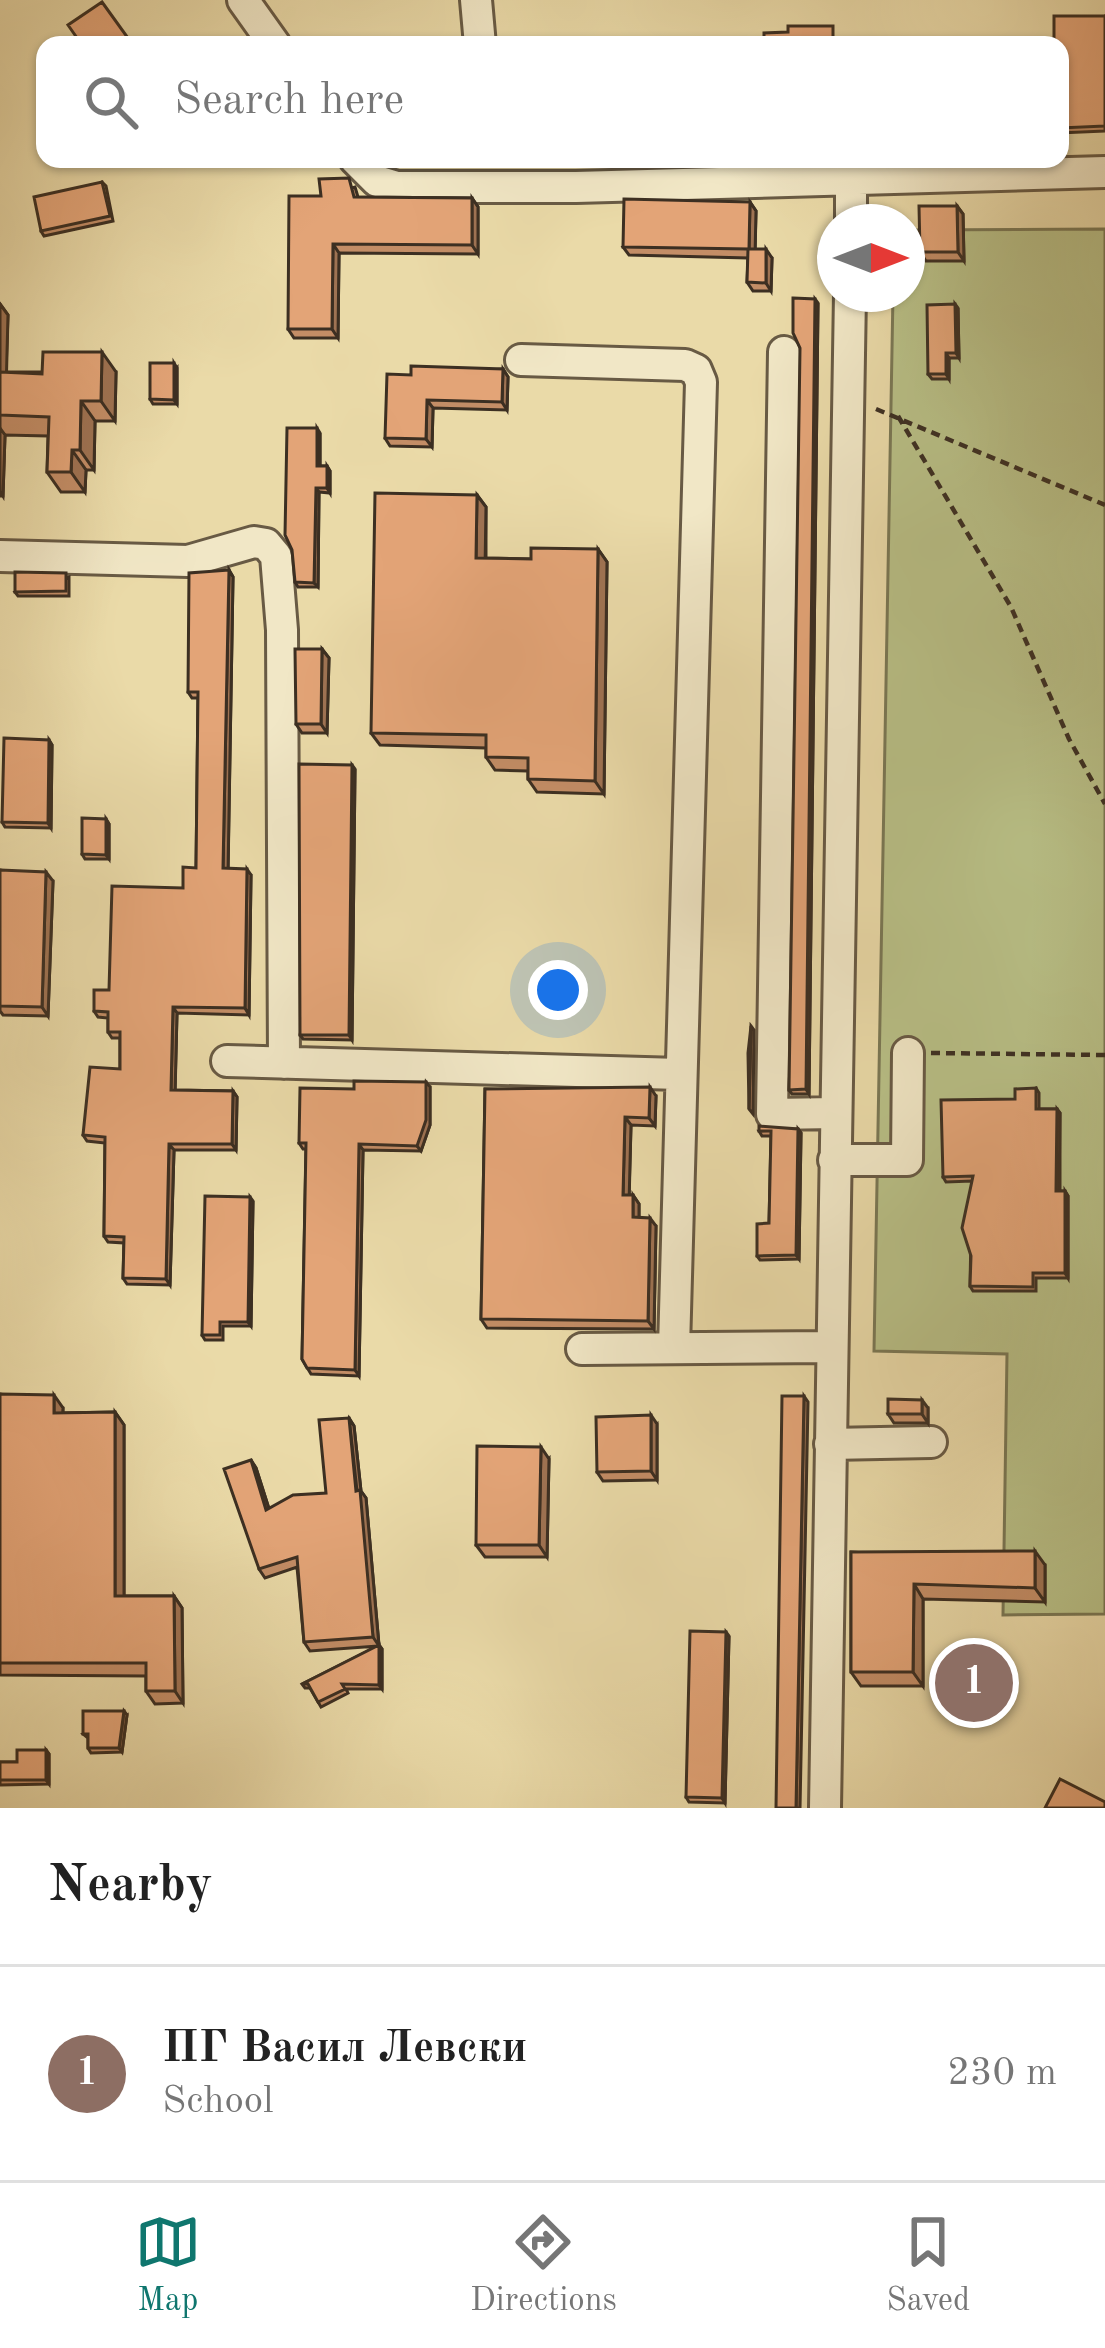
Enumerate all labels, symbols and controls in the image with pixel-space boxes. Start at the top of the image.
search box [36,36,1069,168]
icon: search [78,69,144,135]
text: Search here [174,79,404,124]
north arrow [817,204,925,312]
your location [528,960,588,1020]
pin: 1 [935,1638,1013,1728]
text: Nearby [48,1861,213,1912]
text: ПГ Васил Левски [162,2027,527,2072]
text: 1 [76,2054,98,2093]
text: 230 m [947,2054,1057,2093]
text: School [162,2082,274,2121]
tab: Map [135,2209,201,2322]
tab: Directions [470,2209,617,2322]
tab: Saved [886,2209,970,2322]

